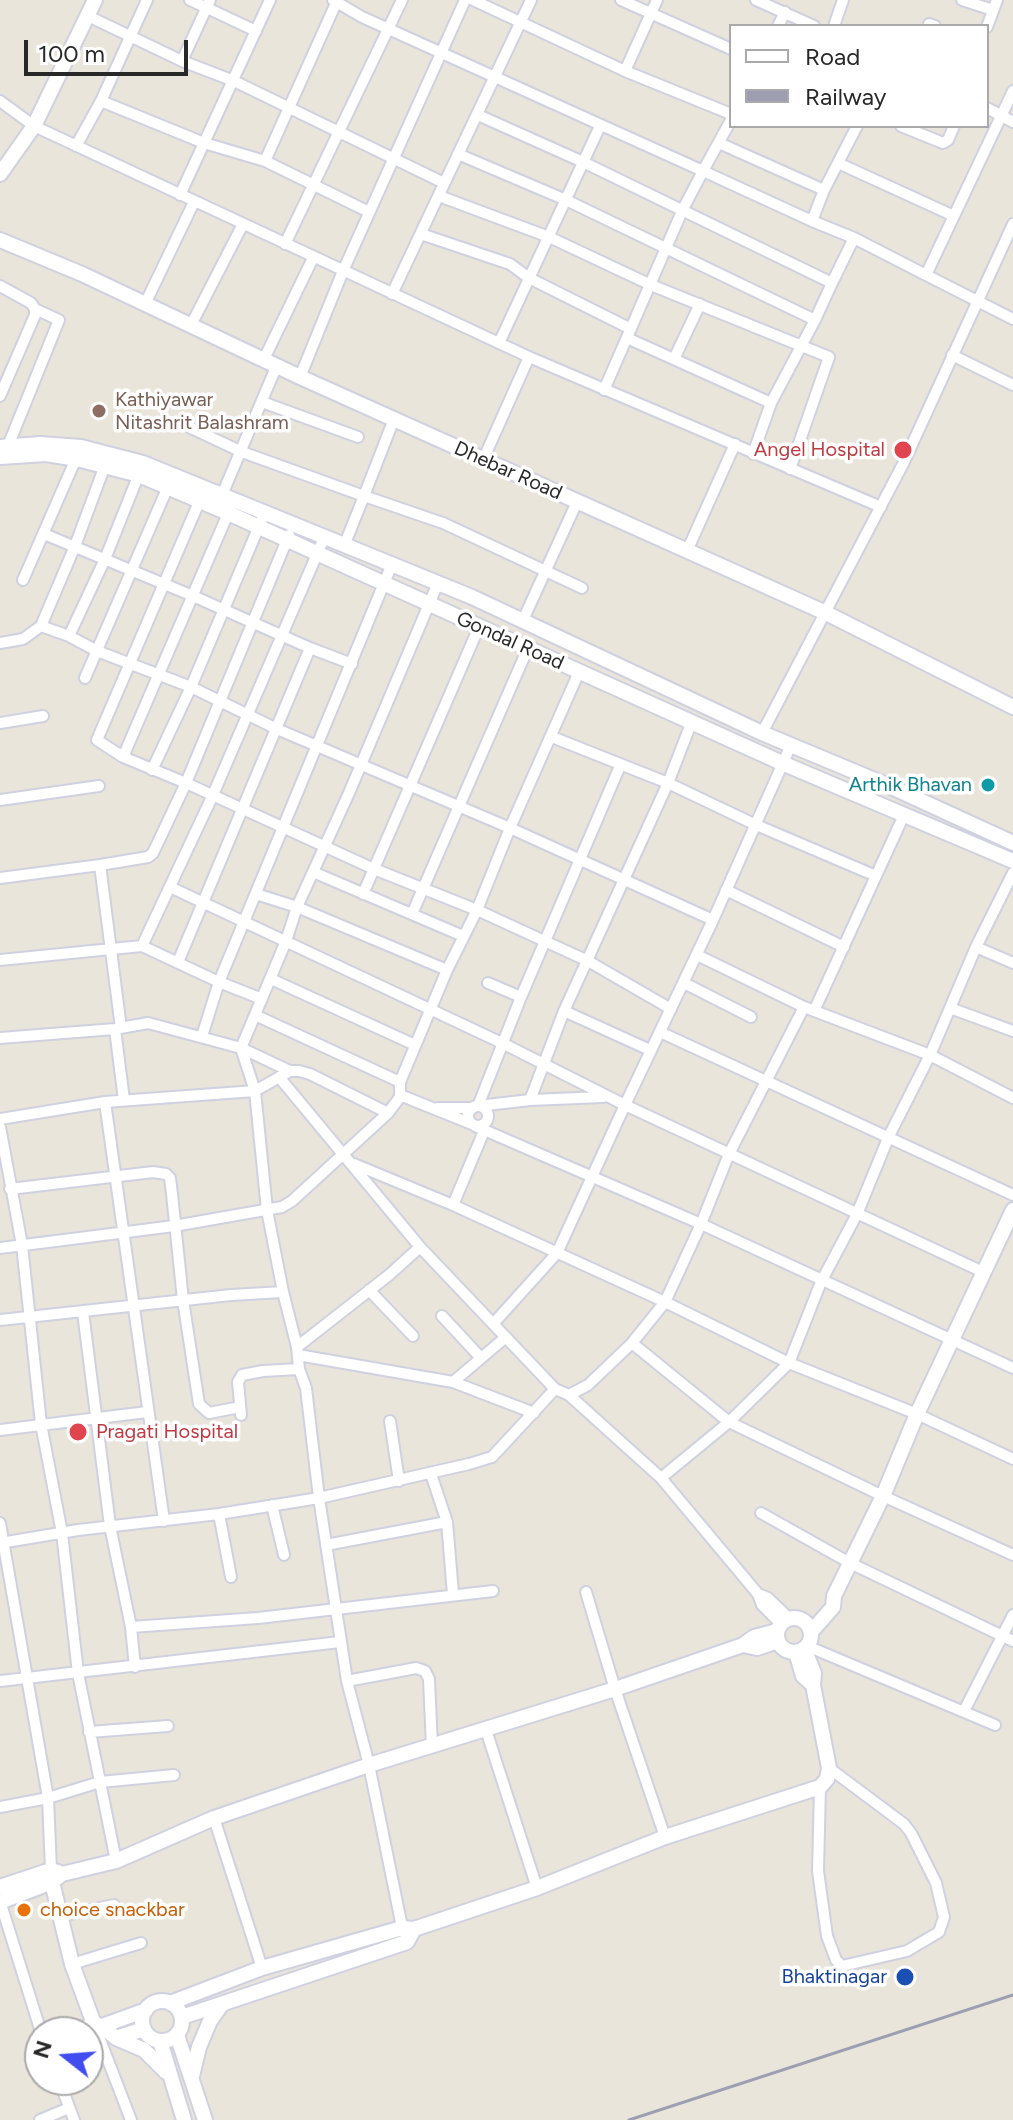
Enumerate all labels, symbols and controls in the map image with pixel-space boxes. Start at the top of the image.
scale bar [28,24,192,74]
legend [729,24,989,128]
text: 100 m [38,39,105,68]
text: Road [805,42,860,71]
text: Railway [805,82,886,111]
place label: Kathiyawar Nitashrit Balashram [115,388,289,435]
marker: Kathiyawar Nitashrit Balashram [90,402,108,420]
street label: Dhebar Road [450,437,566,505]
place label: Angel Hospital [754,438,885,462]
marker: Angel Hospital [892,439,914,461]
street label: Gondal Road [452,607,568,675]
place label: Arthik Bhavan [849,773,972,797]
marker: Arthik Bhavan [979,776,997,794]
place label: Pragati Hospital [96,1420,238,1444]
marker: Pragati Hospital [67,1421,89,1443]
place label: choice snackbar [40,1898,185,1922]
marker: choice snackbar [15,1901,33,1919]
place label: Bhaktinagar [781,1965,887,1989]
marker: Bhaktinagar [894,1966,916,1988]
north arrow [24,2016,104,2096]
text: N [27,2037,58,2062]

